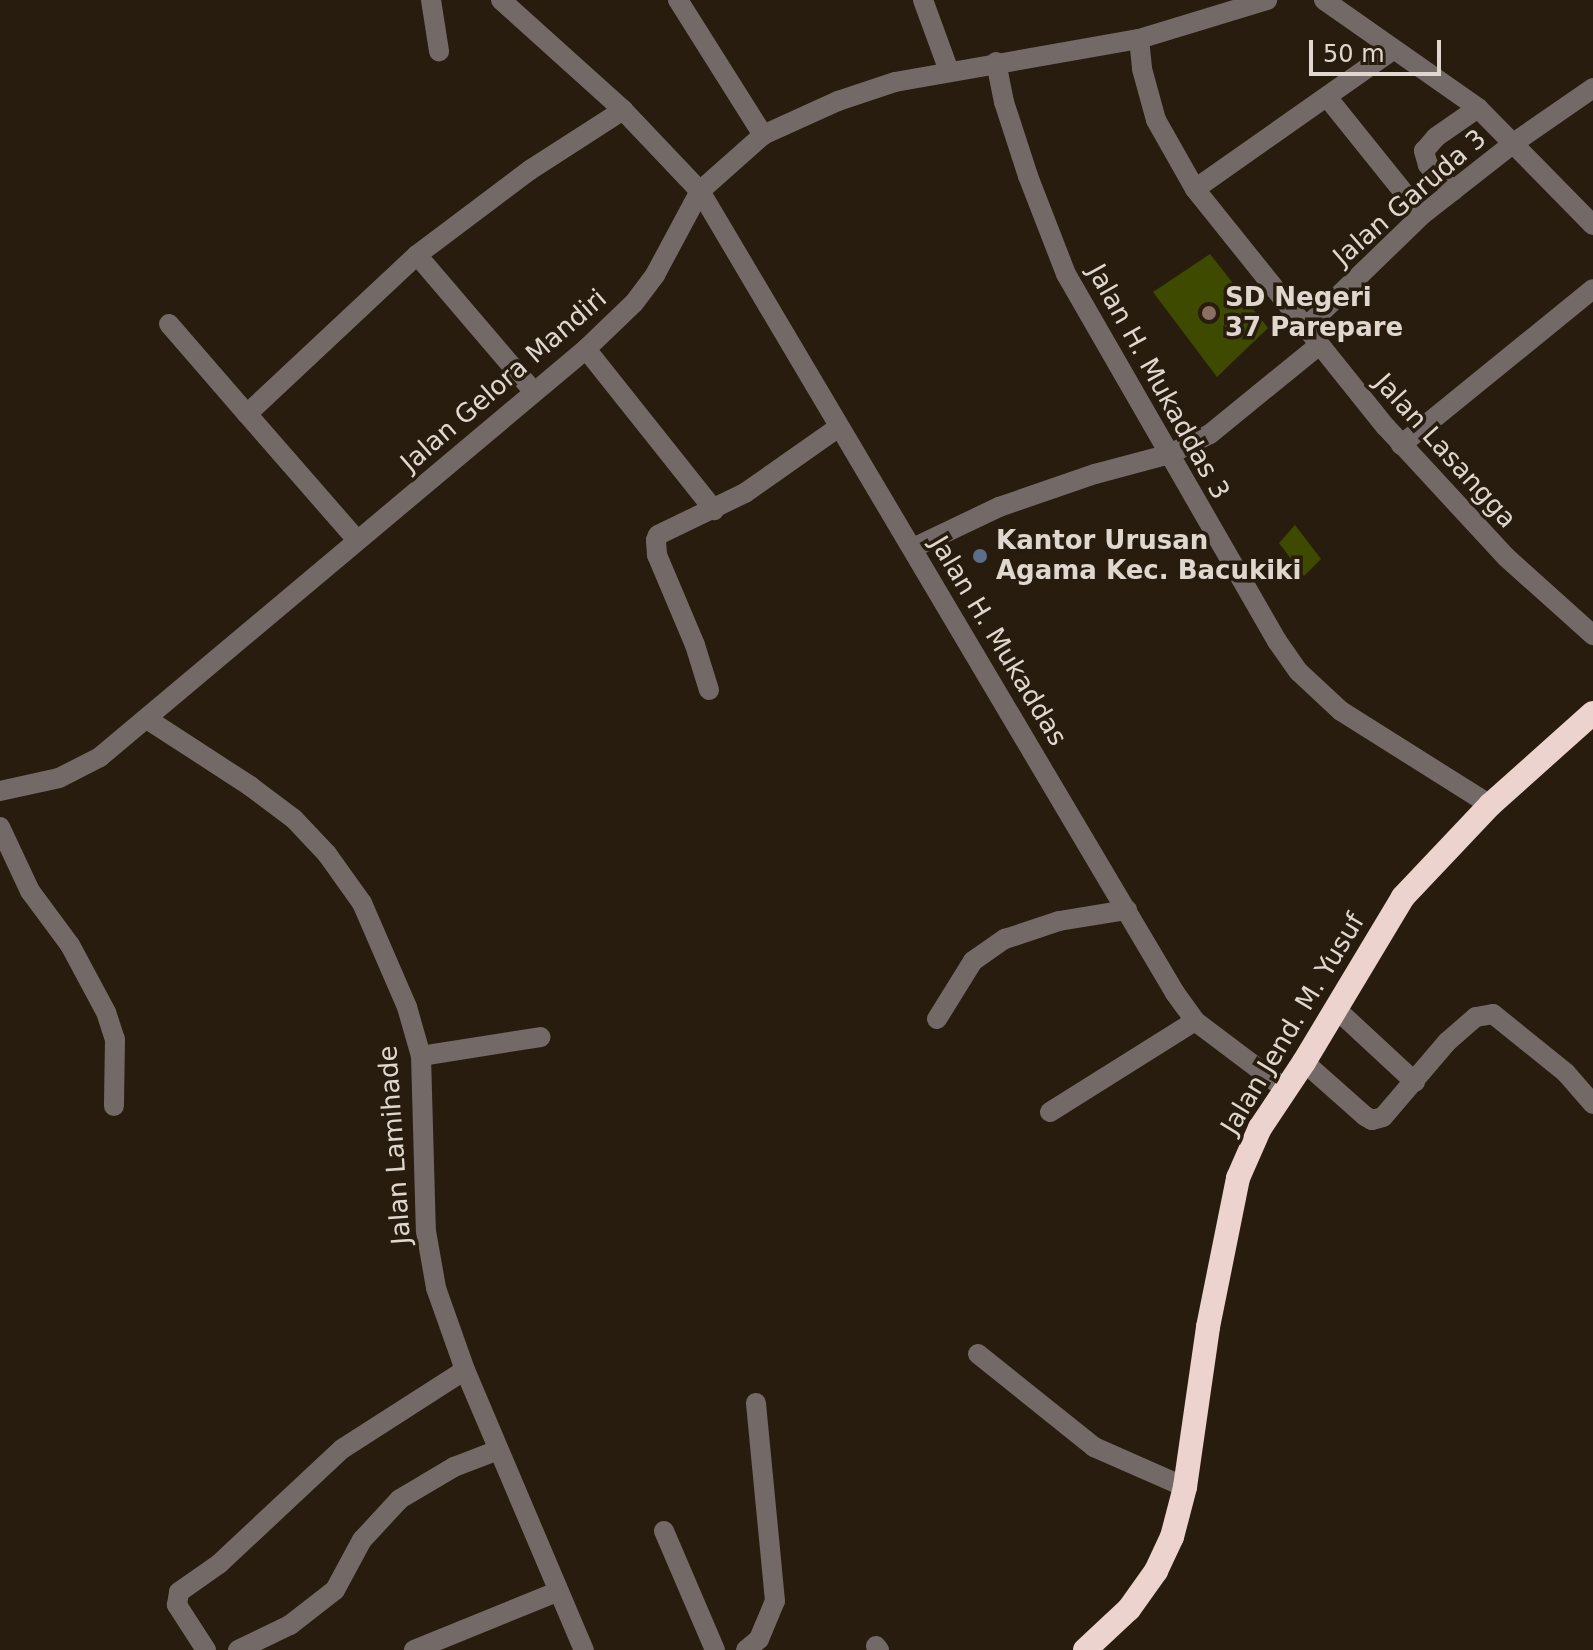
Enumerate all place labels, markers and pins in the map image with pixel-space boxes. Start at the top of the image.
place label: SD Negeri 37 Parepare [1225,282,1403,344]
marker: SD Negeri 37 Parepare [1200,304,1218,322]
place label: Kantor Urusan Agama Kec. Bacukiki [996,525,1301,586]
marker: Kantor Urusan Agama Kec. Bacukiki [971,547,989,565]

